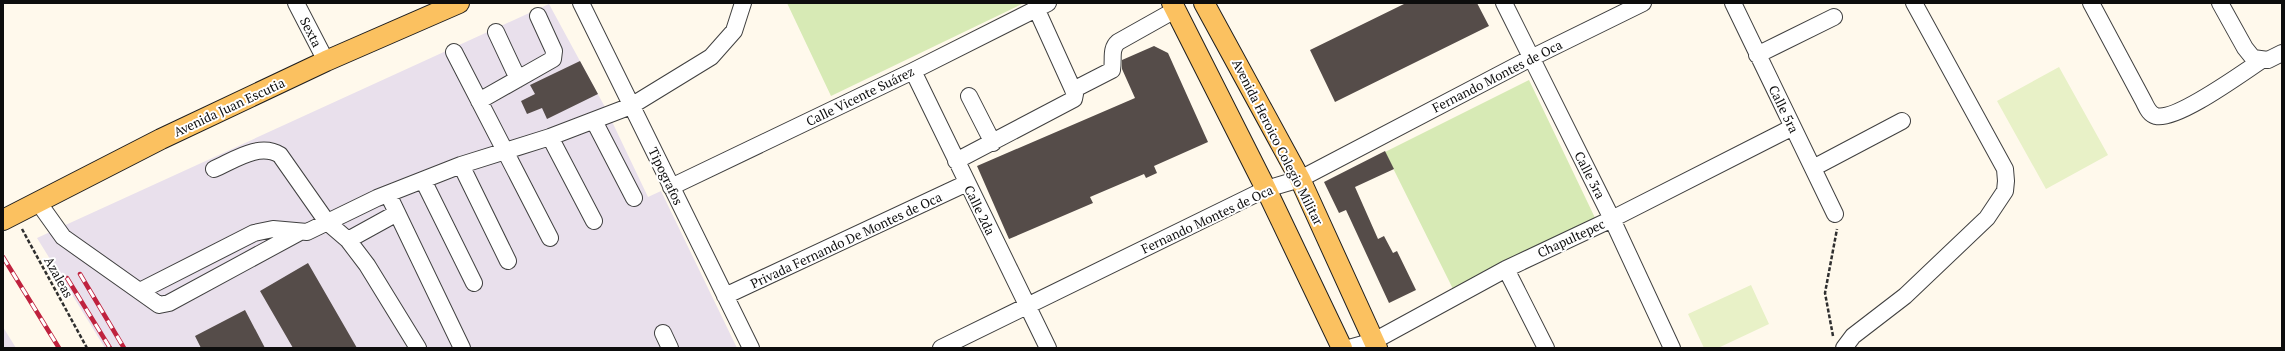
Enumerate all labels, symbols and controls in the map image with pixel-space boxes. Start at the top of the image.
street label: Sexta [296,14,326,50]
street label: Fernando Montes de Oca [1429,35,1565,117]
street label: Avenida Heroico Colegio Militar [1228,56,1328,228]
street label: Calle Vicente Suárez [803,62,917,130]
street label: Avenida Juan Escutia [170,73,288,141]
street label: Calle 5ra [1765,82,1803,136]
street label: Tipografos [644,144,688,208]
street label: Calle 3ra [1570,148,1610,202]
street label: Fernando Montes de Oca [1138,180,1276,258]
street label: Calle 2da [960,182,1000,238]
street label: Privada Fernando De Montes de Oca [747,187,945,292]
street label: Chapultepec [1534,214,1608,262]
street label: Azaleas [40,253,78,301]

